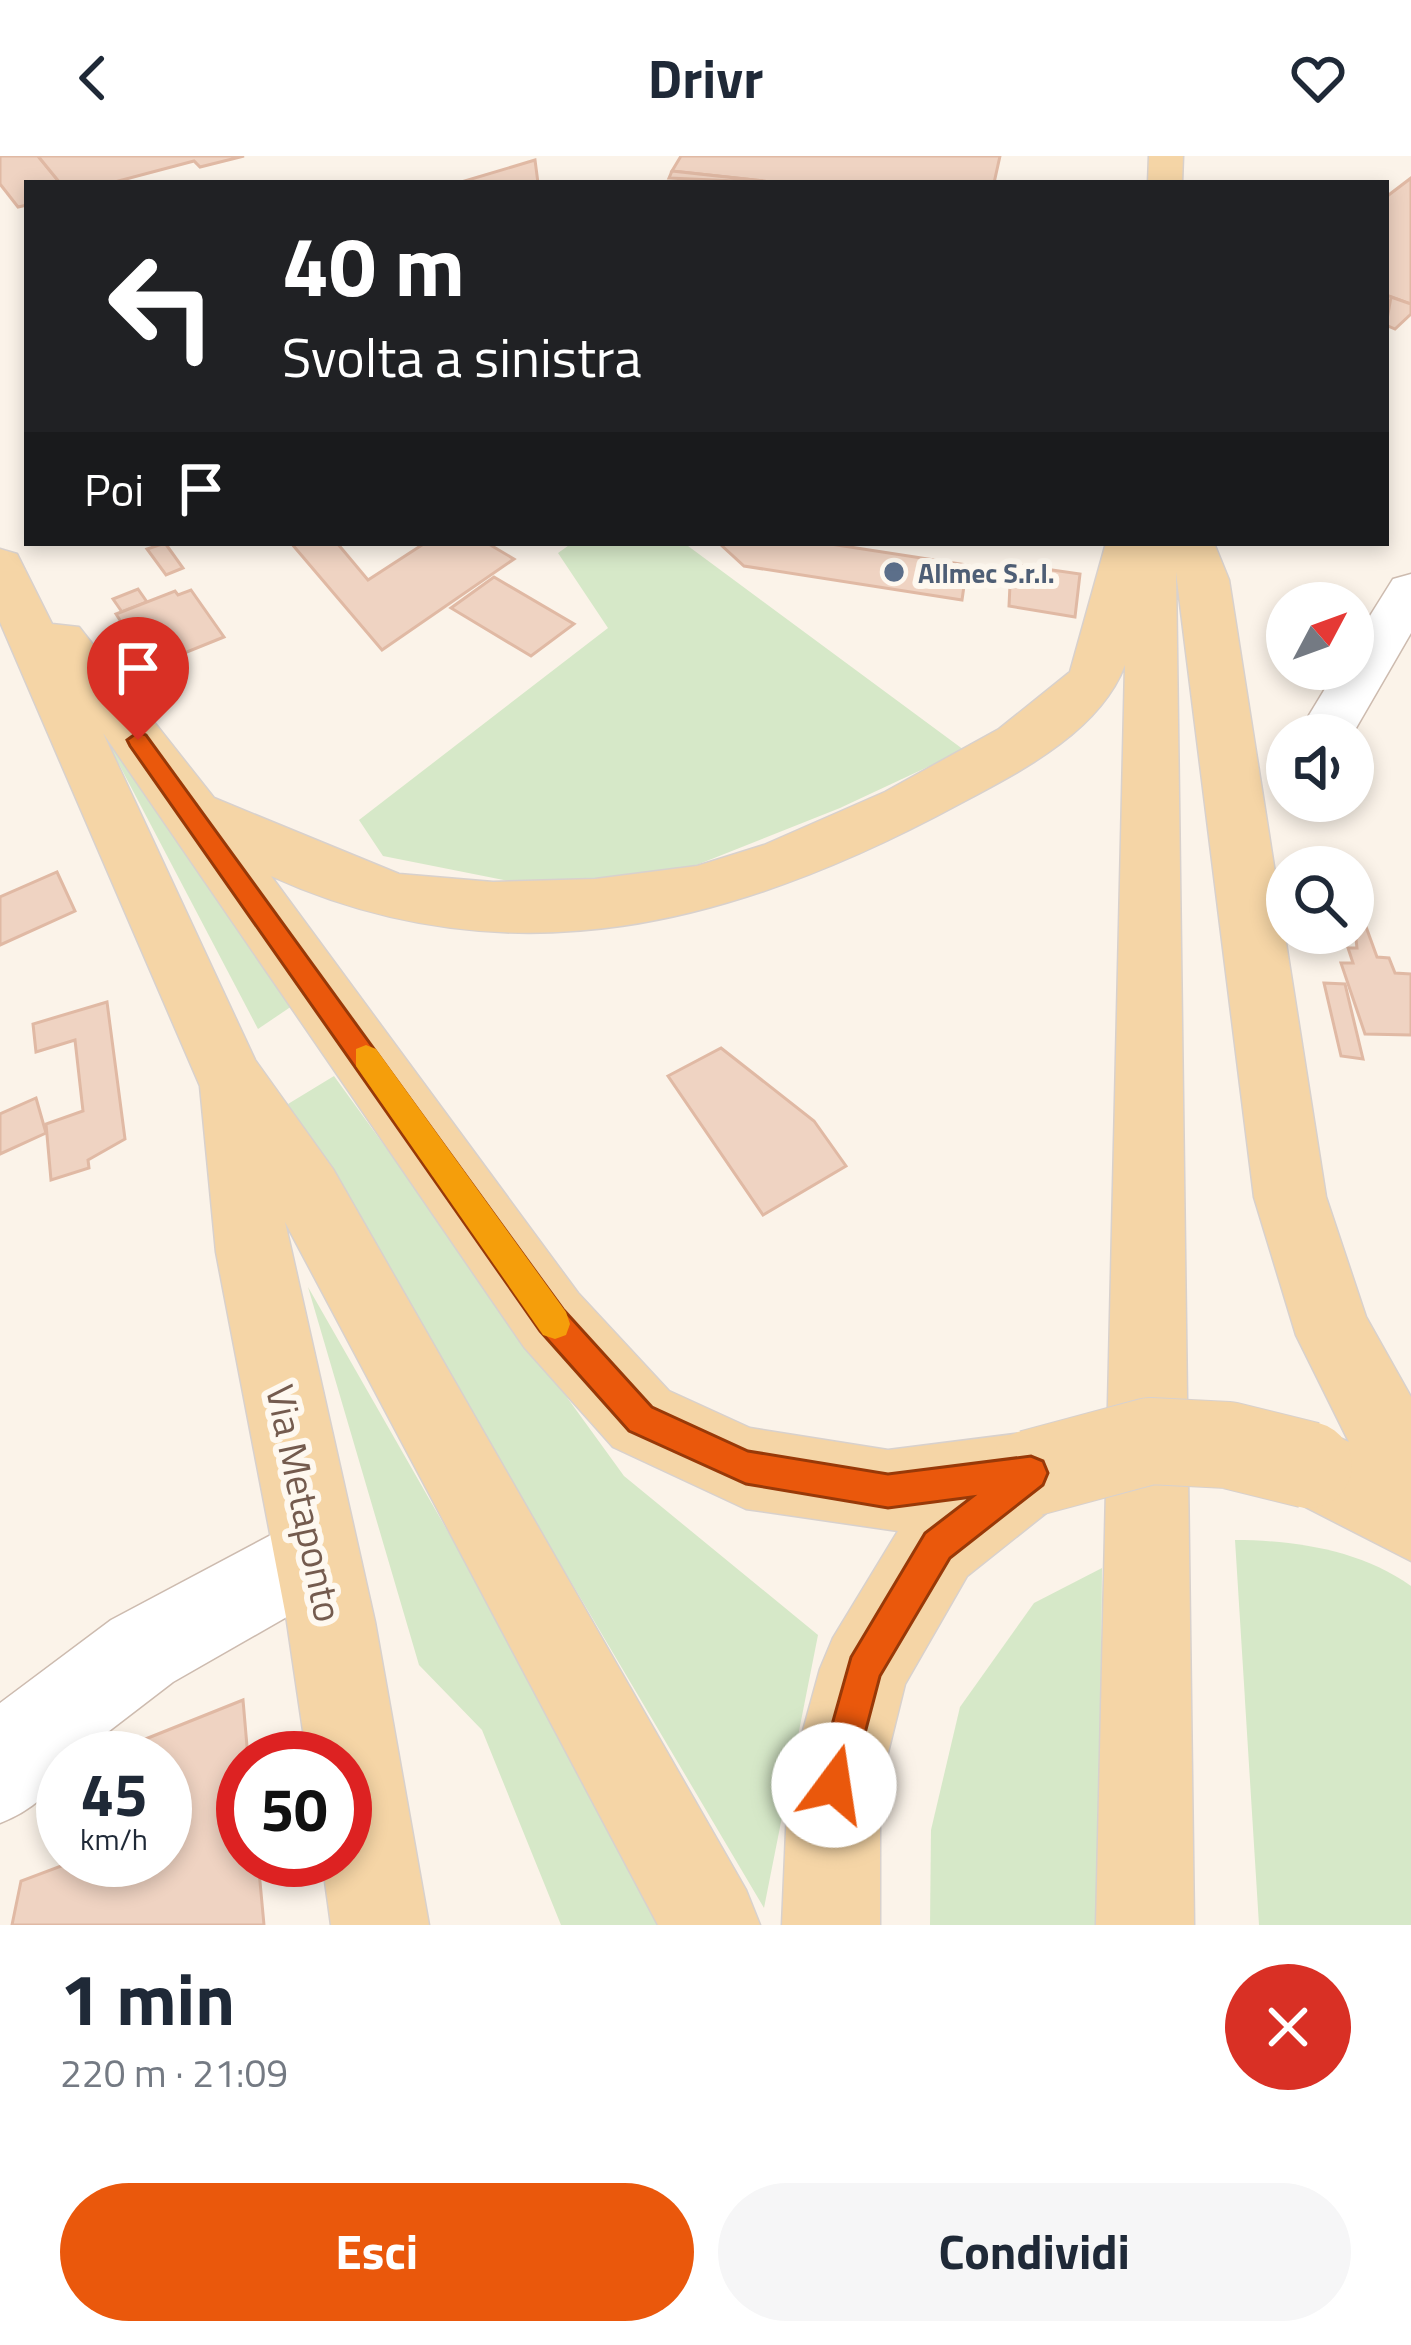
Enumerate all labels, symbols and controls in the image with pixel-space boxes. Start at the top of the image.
text: Drivr [648,37,763,119]
icon: back [60,45,126,111]
icon: heart [1285,45,1351,111]
text: 40 m [282,201,465,329]
icon: left [84,228,240,384]
text: Svolta a sinistra [282,316,642,398]
text: Poi [84,455,144,523]
icon: arrive [168,456,234,522]
place label: Allmec S.r.l. [918,552,1055,593]
marker: Allmec S.r.l. [881,559,907,585]
north arrow [1266,582,1374,690]
map controls [1266,582,1374,954]
pin [87,617,189,740]
icon: arrive [105,635,171,701]
button: sound [1266,714,1374,822]
button: search [1266,846,1374,954]
street label: Via Metaponto [251,1379,359,1627]
position arrow [771,1722,897,1848]
speed limit sign: 50 [216,1731,372,1887]
text: 45 [80,1748,148,1839]
text: km/h [80,1816,148,1862]
text: 1 min [60,1943,235,2053]
button: close [1225,1964,1351,2090]
text: 220 m · 21:09 [60,2043,288,2102]
button: Esci [60,2183,694,2321]
button: Condividi [718,2183,1351,2321]

